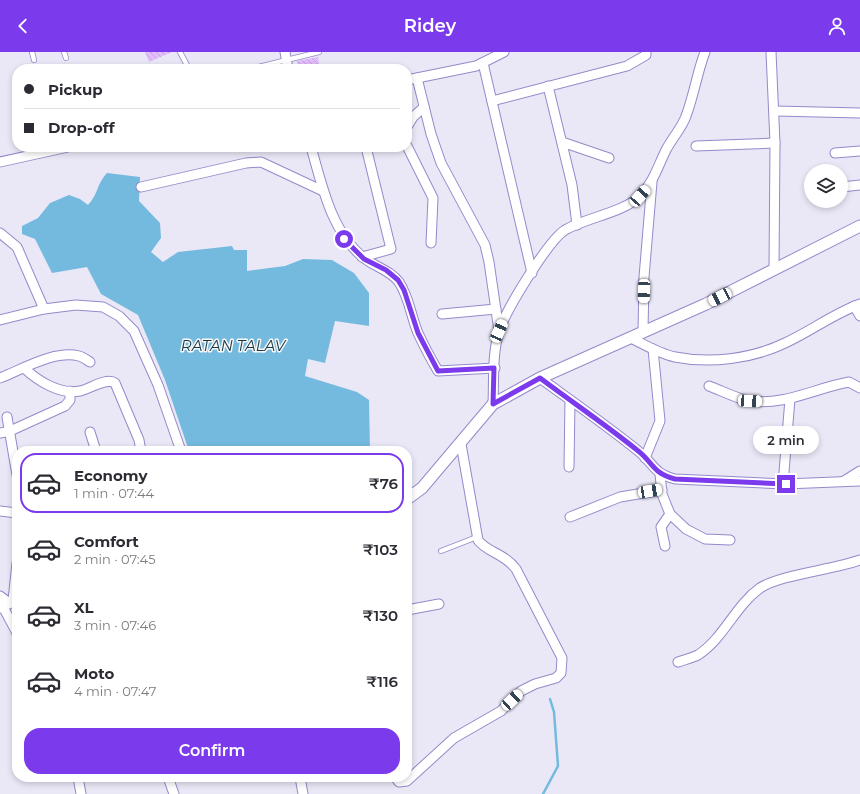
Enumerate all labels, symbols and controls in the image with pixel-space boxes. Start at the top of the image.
icon: back [12,15,34,37]
text: Ridey [404,15,456,37]
icon: person [826,15,848,37]
text: Pickup [48,80,103,99]
text: Drop-off [48,118,115,137]
map controls [804,164,848,208]
button: layers [804,164,848,208]
car [628,183,652,209]
route start [335,230,353,248]
car [638,279,650,303]
car [707,286,733,308]
car [489,318,509,344]
water label: RATAN TALAV [181,336,287,355]
car [738,394,762,408]
callout: 2 min [753,426,819,454]
text: 2 min [767,432,805,448]
icon: car [26,465,62,501]
text: Economy [74,466,147,485]
text: ₹76 [369,474,398,493]
route end [777,475,795,493]
car [637,483,663,499]
text: 1 min · 07:44 [74,485,154,501]
icon: car [26,531,62,567]
text: Comfort [74,532,139,551]
text: ₹103 [363,540,398,559]
text: 2 min · 07:45 [74,551,156,567]
icon: car [26,597,62,633]
text: XL [74,598,93,617]
text: ₹130 [362,606,398,625]
text: 3 min · 07:46 [74,617,156,633]
icon: car [26,663,62,699]
text: Moto [74,664,114,683]
text: ₹116 [366,672,398,691]
text: 4 min · 07:47 [74,683,156,699]
car [499,687,525,713]
button: Confirm [24,728,400,774]

